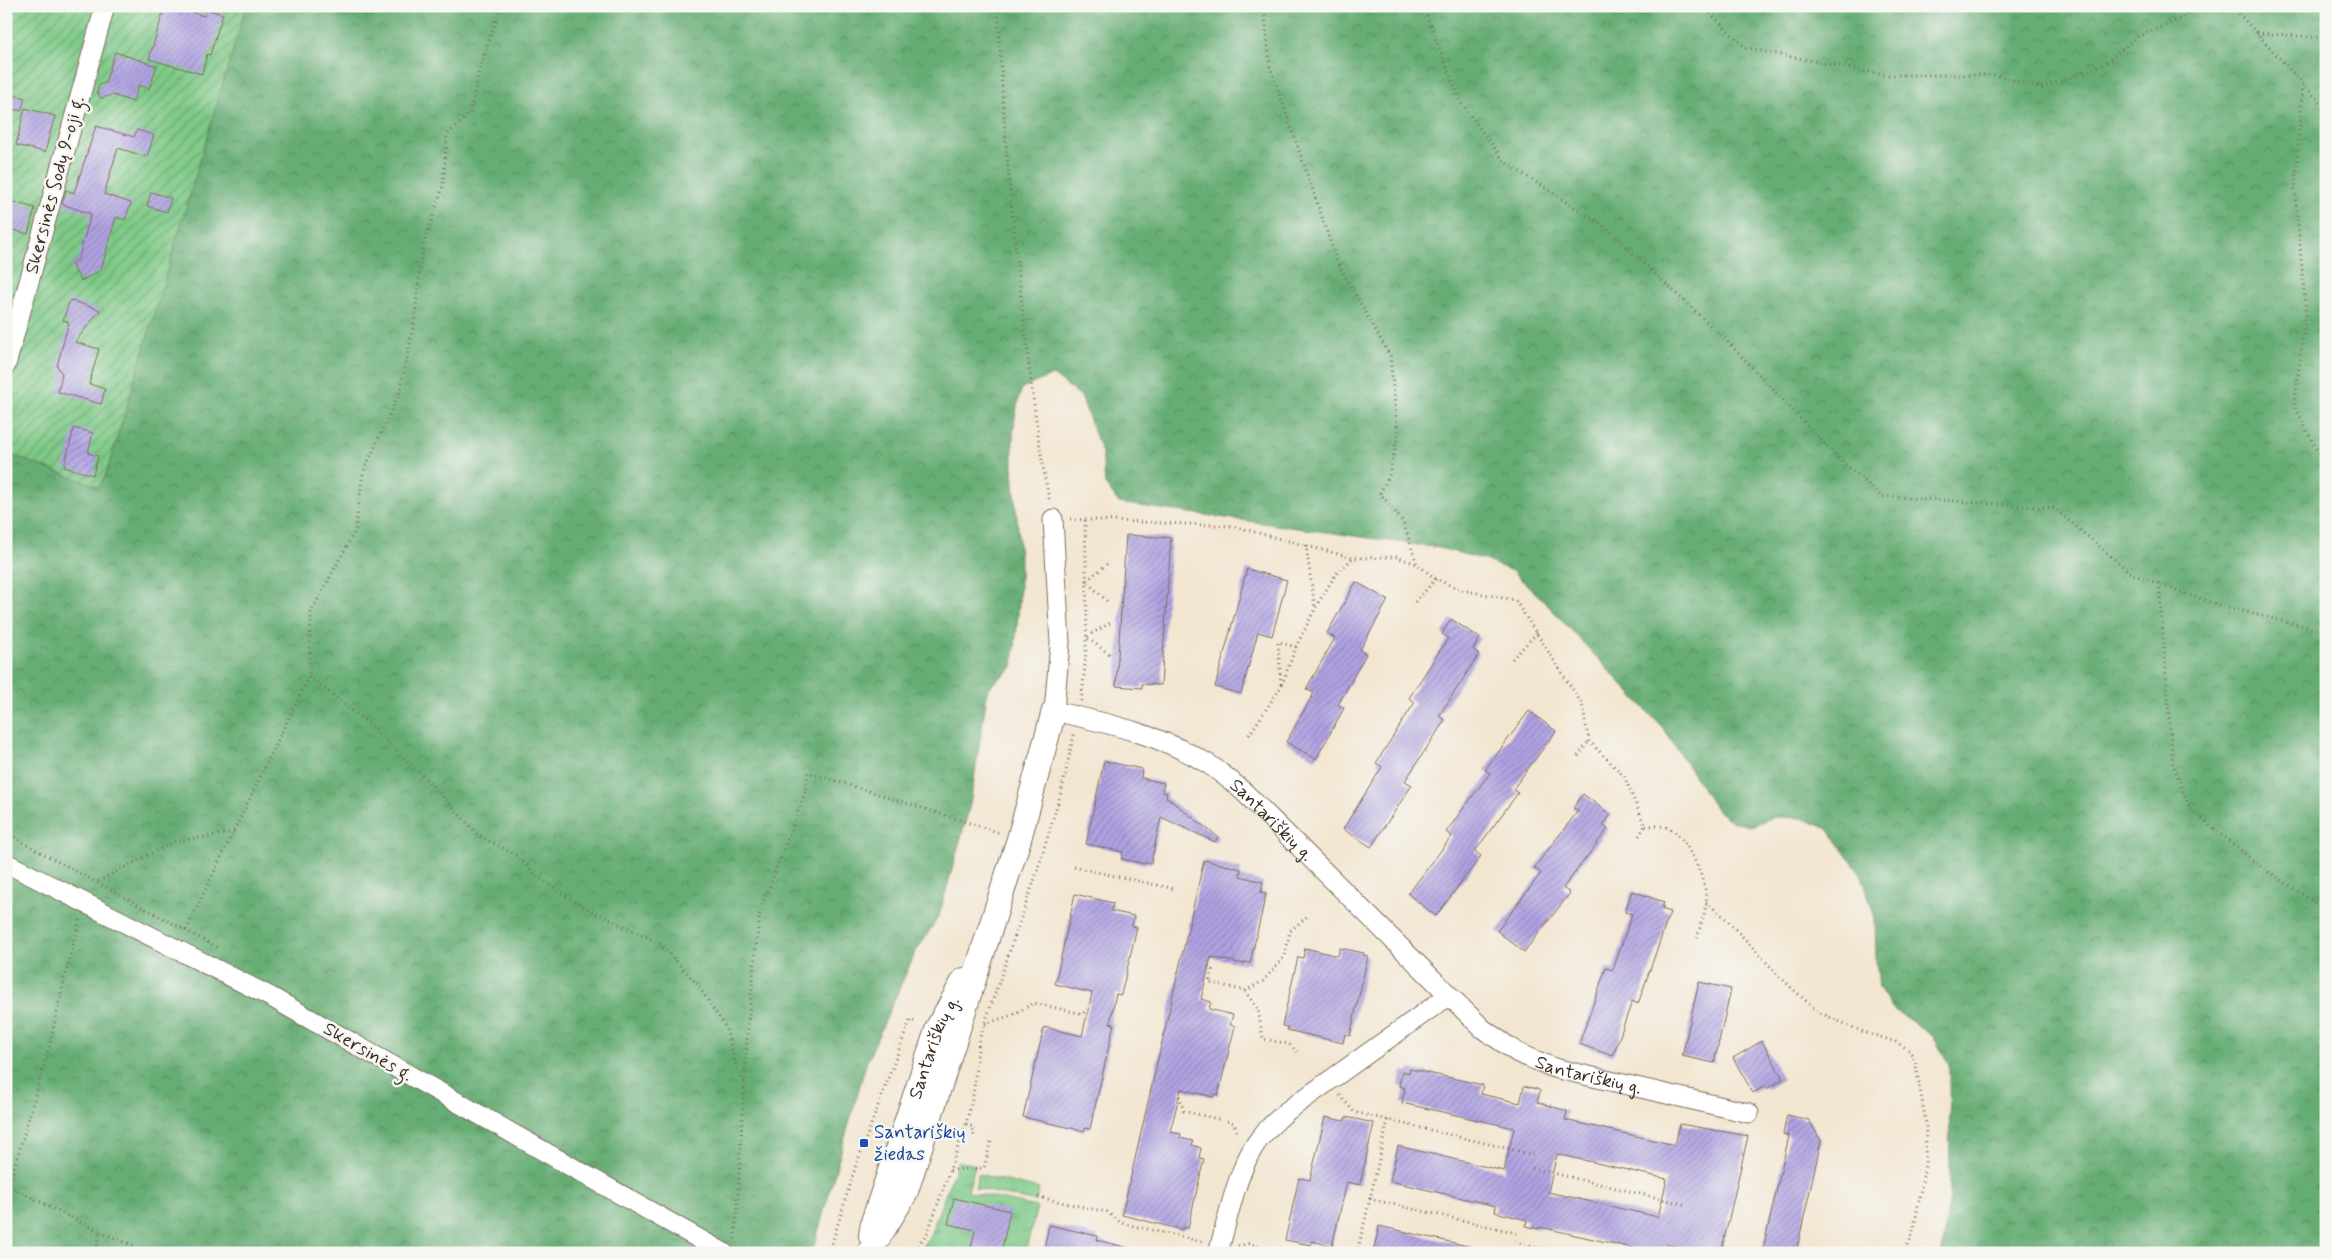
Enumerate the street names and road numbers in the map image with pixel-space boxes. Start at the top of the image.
street label: Skersinės Sodų 9-oji g. [19,93,94,277]
street label: Santariškių g. [1224,773,1319,867]
street label: Santariškių g. [902,991,965,1102]
street label: Skersinės g. [317,1016,417,1090]
street label: Santariškių g. [1531,1049,1644,1100]

